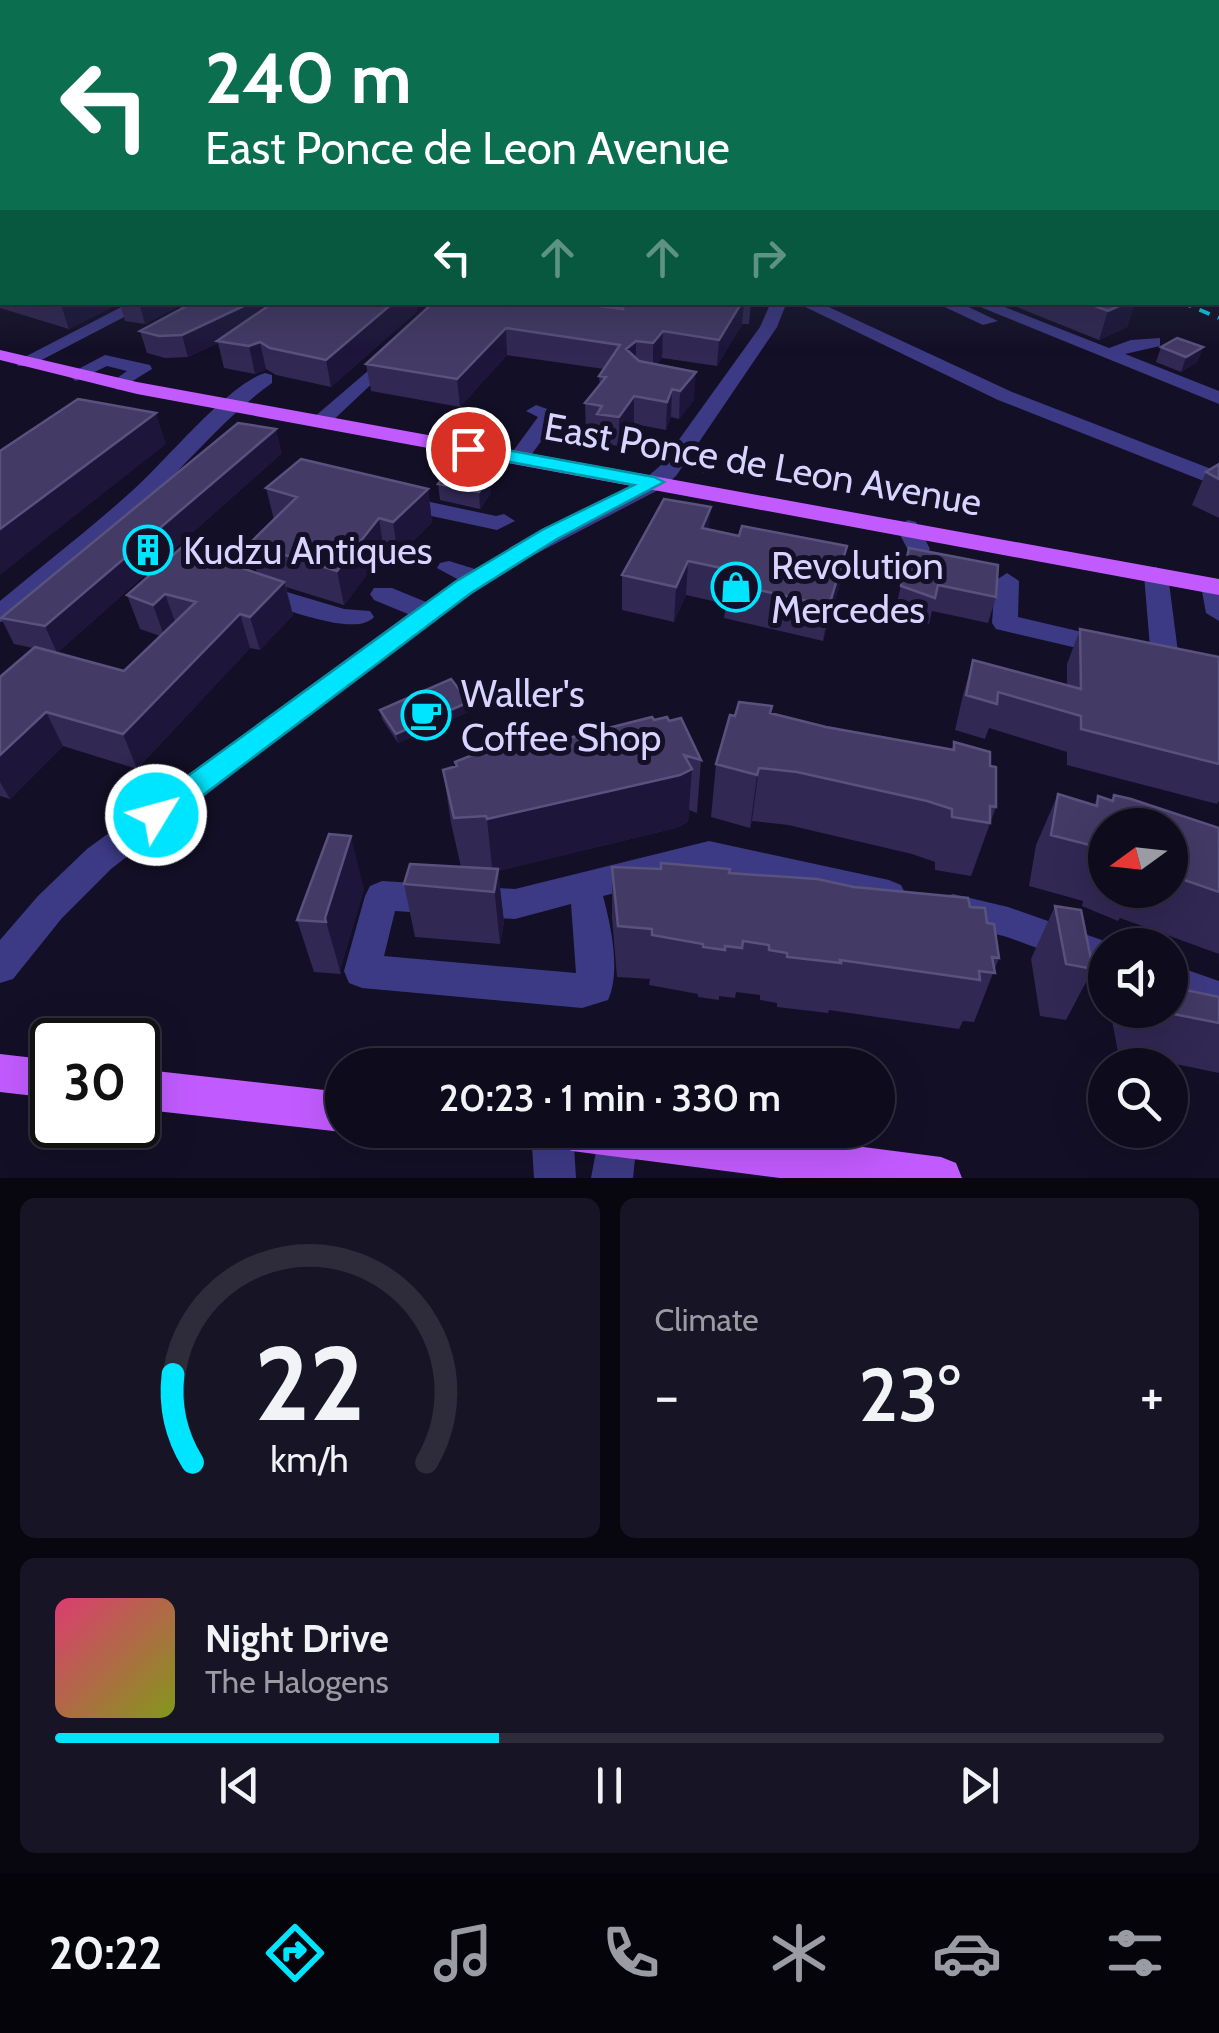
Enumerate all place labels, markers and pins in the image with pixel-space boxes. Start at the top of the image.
pin [426,407,511,492]
building icon: Kudzu Antiques [122,524,174,576]
place label: Kudzu Antiques [183,527,432,574]
place label: Revolution Mercedes [771,542,944,633]
shop icon: Revolution Mercedes [710,561,762,613]
place label: Waller's Coffee Shop [461,670,661,761]
cafe icon: Waller's Coffee Shop [400,689,452,741]

